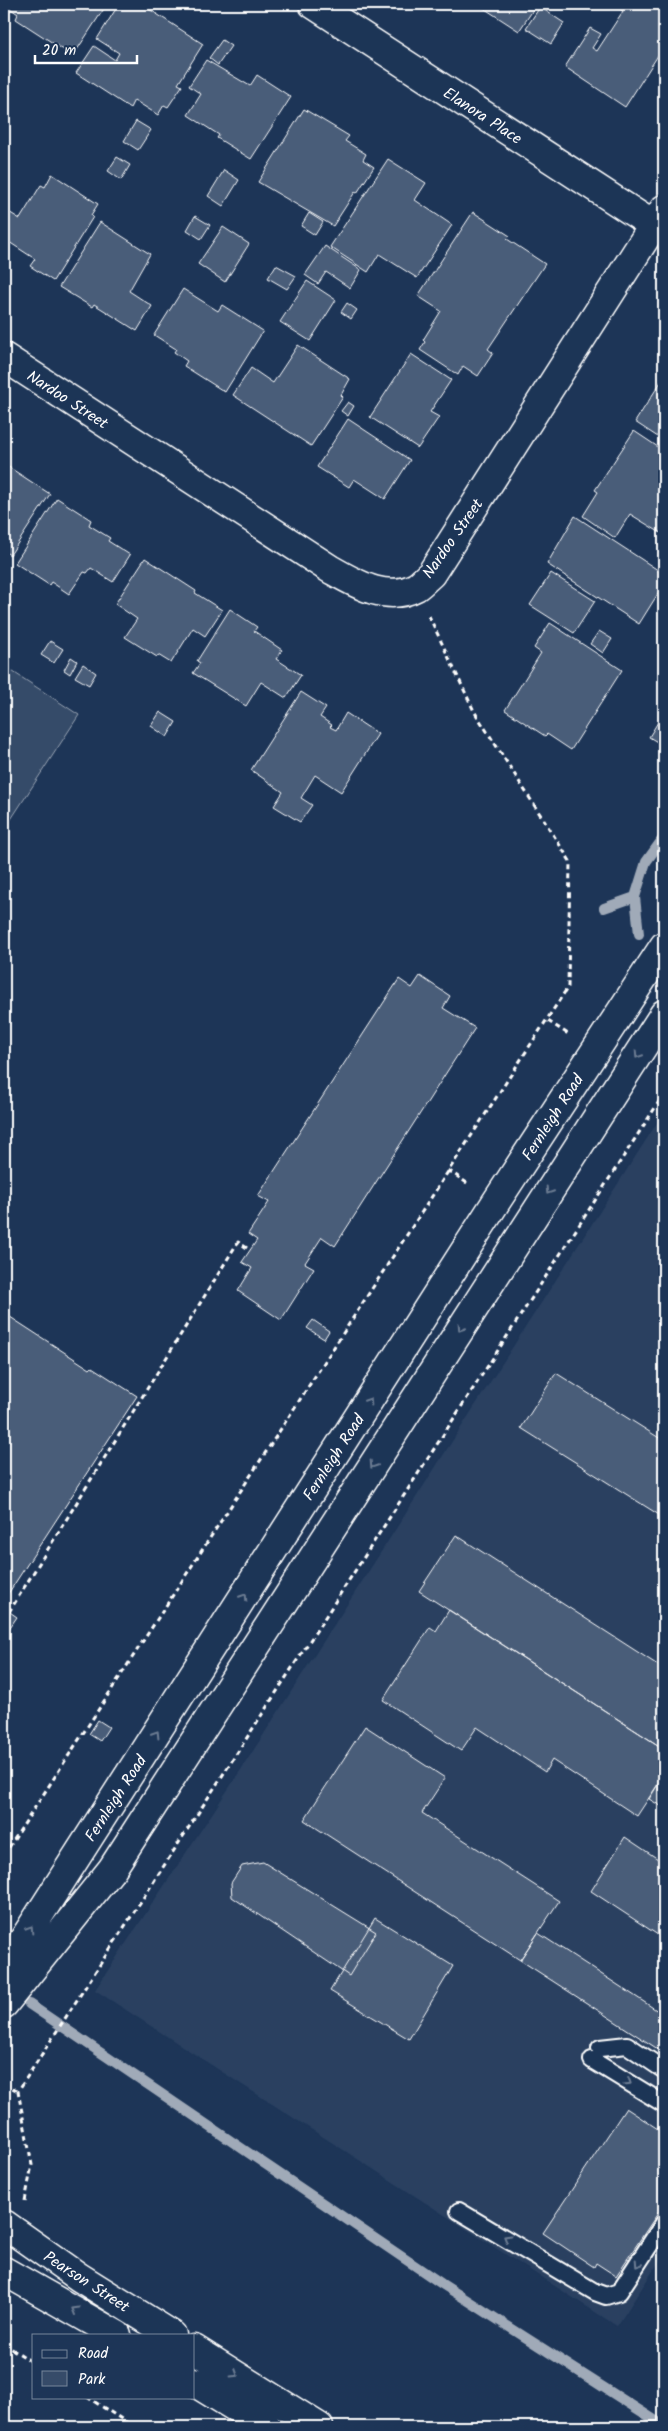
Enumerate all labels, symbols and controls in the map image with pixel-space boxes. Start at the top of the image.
scale bar [35,32,138,64]
text: 20 m [42,39,76,63]
street label: Elanora Place [438,81,527,151]
street label: Nardoo Street [21,364,114,437]
street label: Nardoo Street [416,493,491,584]
one-way arrow [634,1050,644,1059]
street label: Fernleigh Road [516,1069,591,1166]
one-way arrow [546,1186,555,1195]
one-way arrow [458,1322,467,1332]
one-way arrow [363,1397,372,1407]
street label: Fernleigh Road [297,1409,372,1506]
one-way arrow [370,1459,379,1468]
one-way arrow [237,1593,247,1602]
one-way arrow [150,1730,160,1739]
street label: Fernleigh Road [79,1750,154,1847]
one-way arrow [24,1925,33,1935]
one-way arrow [623,2076,632,2085]
one-way arrow [503,2235,512,2245]
street label: Pearson Street [38,2245,135,2320]
one-way arrow [634,2259,644,2268]
one-way arrow [71,2307,80,2317]
legend [32,2334,195,2398]
text: Road [78,2342,109,2366]
text: Park [78,2368,106,2392]
one-way arrow [230,2368,239,2378]

